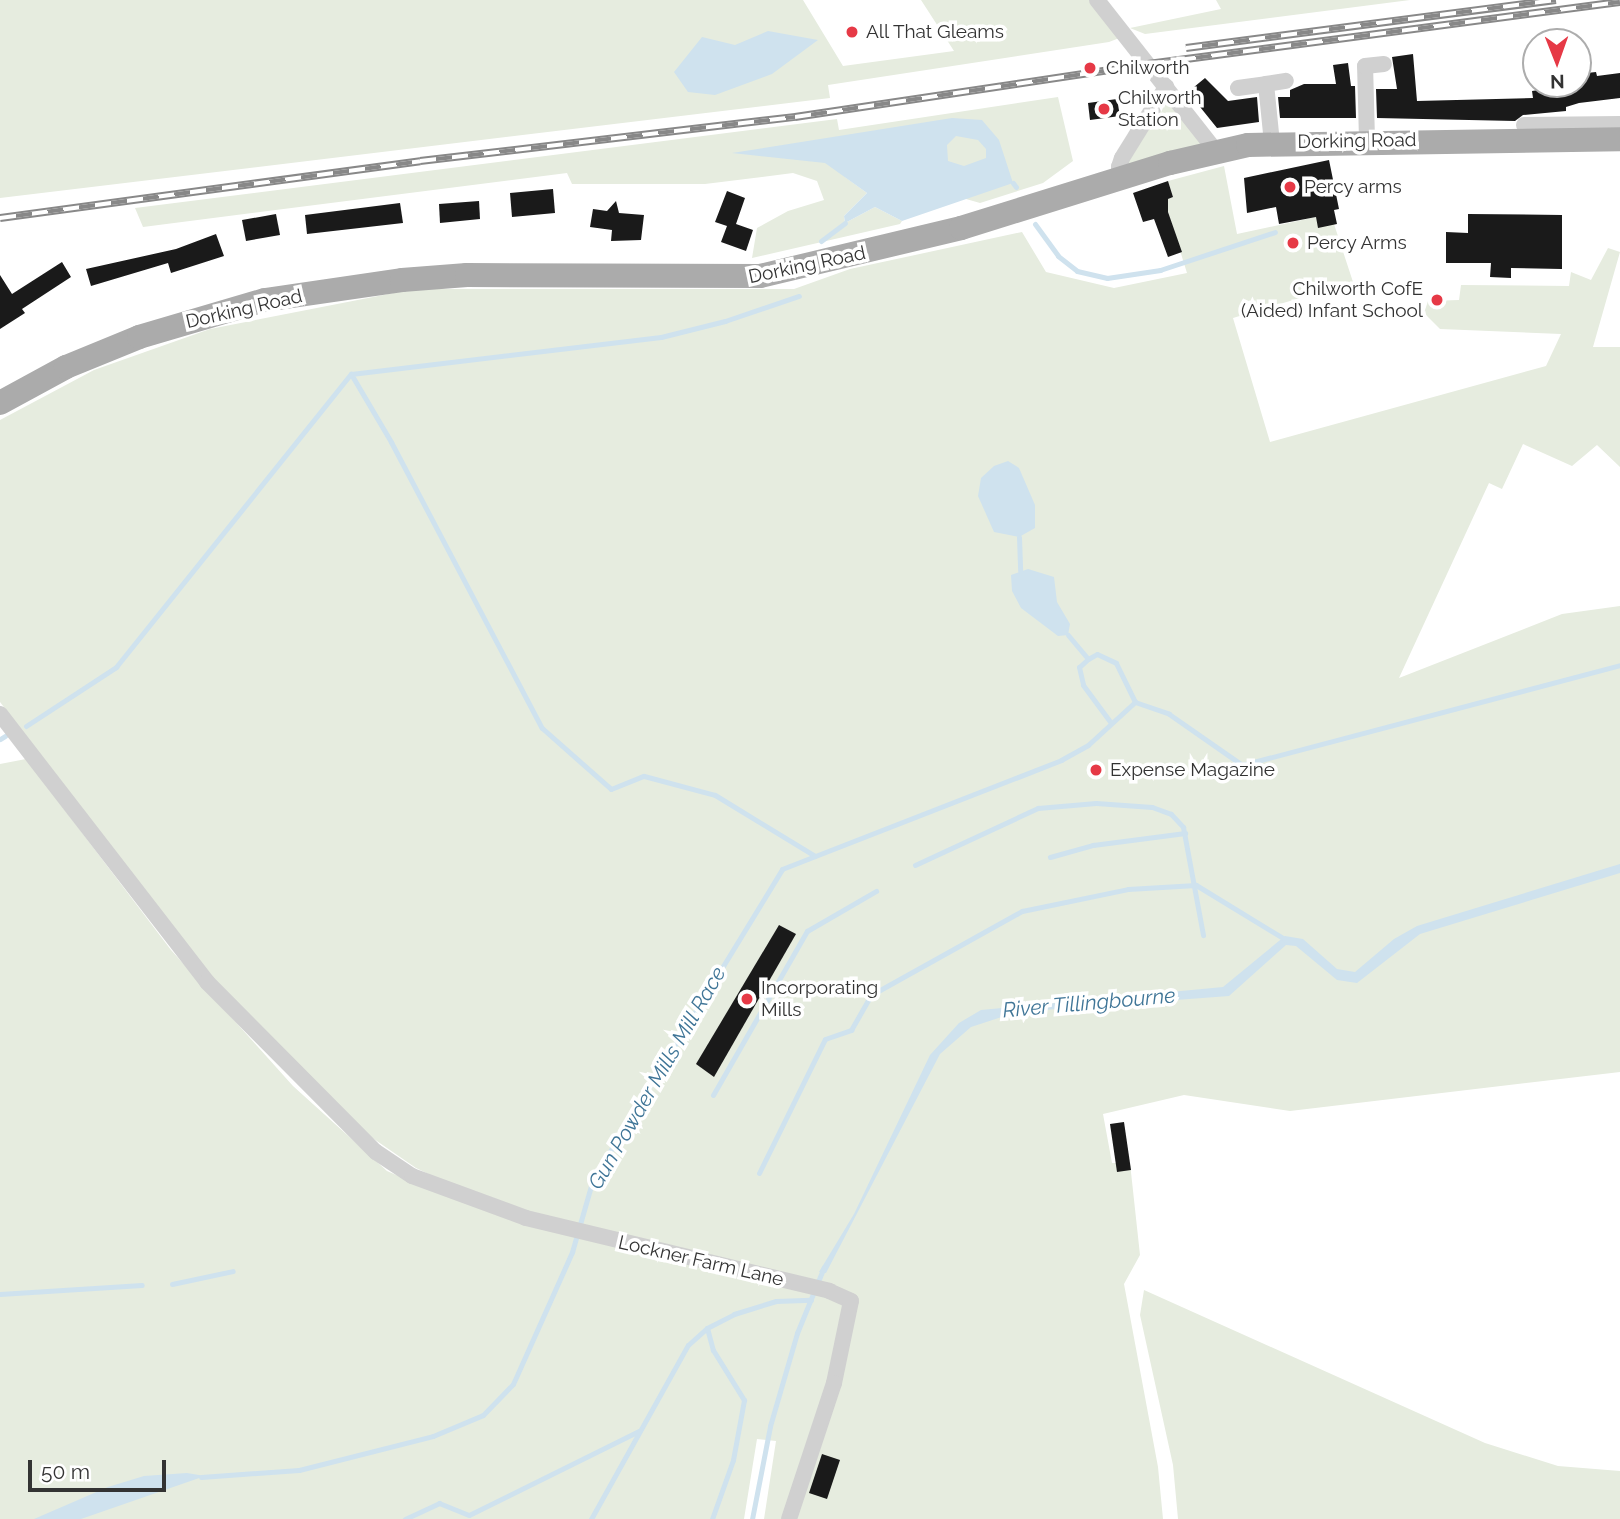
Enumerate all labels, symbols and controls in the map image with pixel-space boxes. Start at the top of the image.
place label: All That Gleams [866,21,1005,43]
marker: All That Gleams [844,24,860,40]
north arrow [1522,28,1592,98]
place label: Chilworth [1106,57,1190,79]
marker: Chilworth [1080,58,1100,78]
text: N [1550,71,1565,93]
place label: Chilworth Station [1118,87,1202,131]
marker: Chilworth Station [1096,101,1112,117]
street label: Dorking Road [1297,129,1417,153]
place label: Percy arms [1304,176,1402,198]
marker: Percy arms [1282,179,1298,195]
place label: Percy Arms [1307,232,1408,254]
marker: Percy Arms [1285,235,1301,251]
street label: Dorking Road [746,241,868,289]
place label: Chilworth CofE (Aided) Infant School [1241,278,1423,322]
street label: Dorking Road [183,285,305,333]
marker: Chilworth CofE (Aided) Infant School [1429,292,1445,308]
place label: Expense Magazine [1110,759,1275,781]
marker: Expense Magazine [1088,762,1104,778]
water label: Gun Powder Mills Mill Race [583,962,731,1194]
place label: Incorporating Mills [761,977,878,1021]
water label: River Tillingbourne [1001,983,1177,1023]
marker: Incorporating Mills [739,991,755,1007]
street label: Lockner Farm Lane [616,1231,786,1291]
scale bar [32,1446,170,1490]
text: 50 m [41,1459,90,1484]

